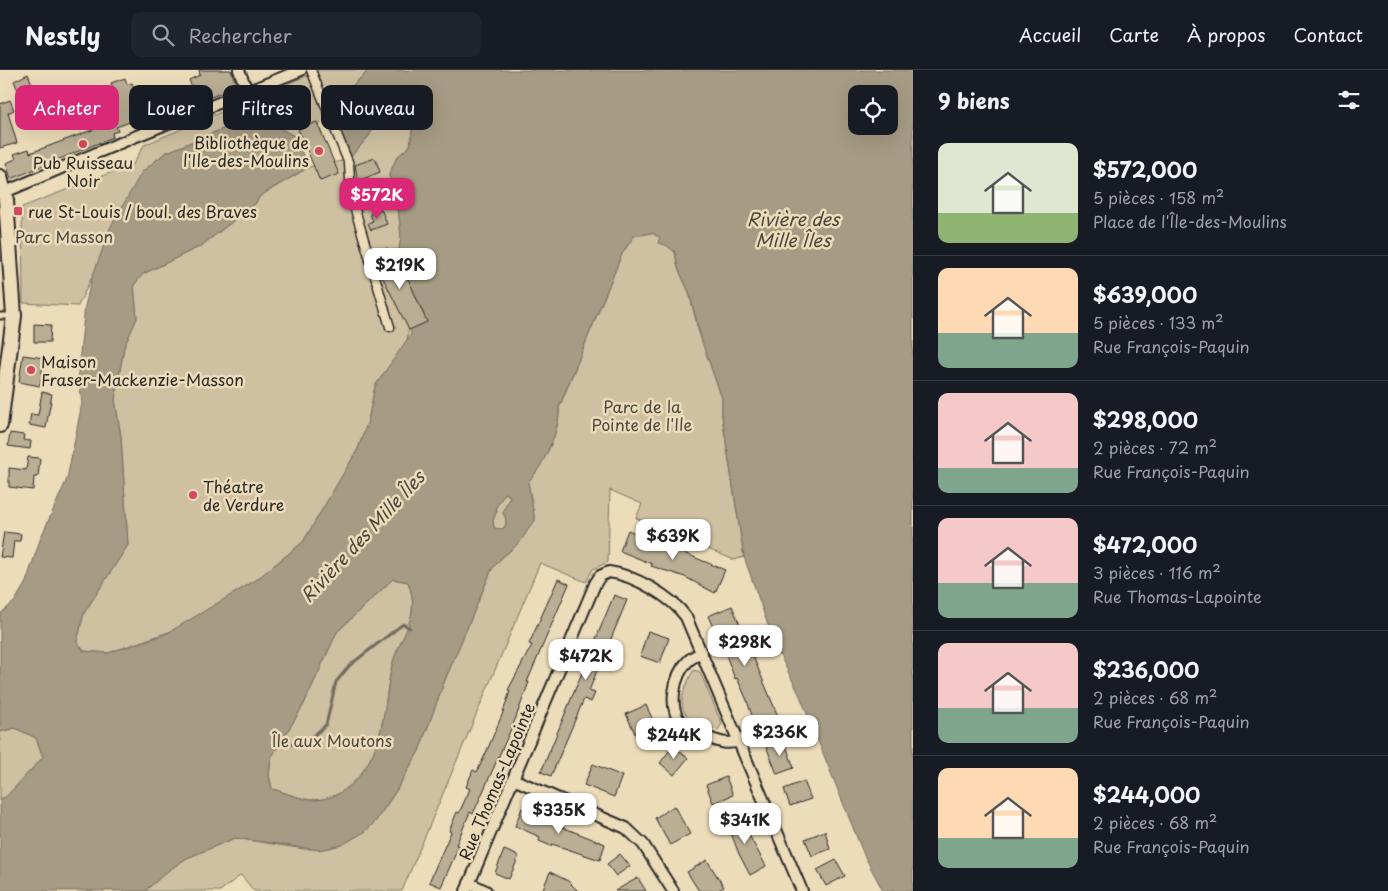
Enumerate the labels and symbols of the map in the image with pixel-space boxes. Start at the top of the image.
place label: Bibliothèque de l'Ile-des-Moulins [183,130,309,172]
marker: Pub Ruisseau Noir [77,138,89,150]
marker: Bibliothèque de l'Ile-des-Moulins [313,145,325,157]
place label: Pub Ruisseau Noir [33,150,133,192]
pin: $572K [342,178,412,220]
place label: rue St-Louis / boul. des Braves [28,199,257,223]
marker: rue St-Louis / boul. des Braves [12,205,24,217]
water label: Rivière des Mille Îles [747,205,841,253]
park label: Parc Masson [15,224,113,248]
pin: $219K [365,248,435,290]
place label: Maison Fraser-Mackenzie-Masson [41,349,244,391]
marker: Maison Fraser-Mackenzie-Masson [25,364,37,376]
park label: Parc de la Pointe de l'Ile [592,394,692,436]
water label: Rivière des Mille Îles [294,463,432,608]
place label: Théatre de Verdure [203,474,285,516]
marker: Théatre de Verdure [187,489,199,501]
pin: $639K [638,518,708,561]
pin: $298K [710,624,780,667]
pin: $472K [551,638,621,681]
street label: Rue Thomas-Lapointe [452,698,540,863]
pin: $236K [745,714,815,757]
pin: $244K [639,718,709,760]
park label: Île aux Moutons [271,728,392,752]
pin: $335K [524,792,594,835]
pin: $341K [710,802,780,845]

